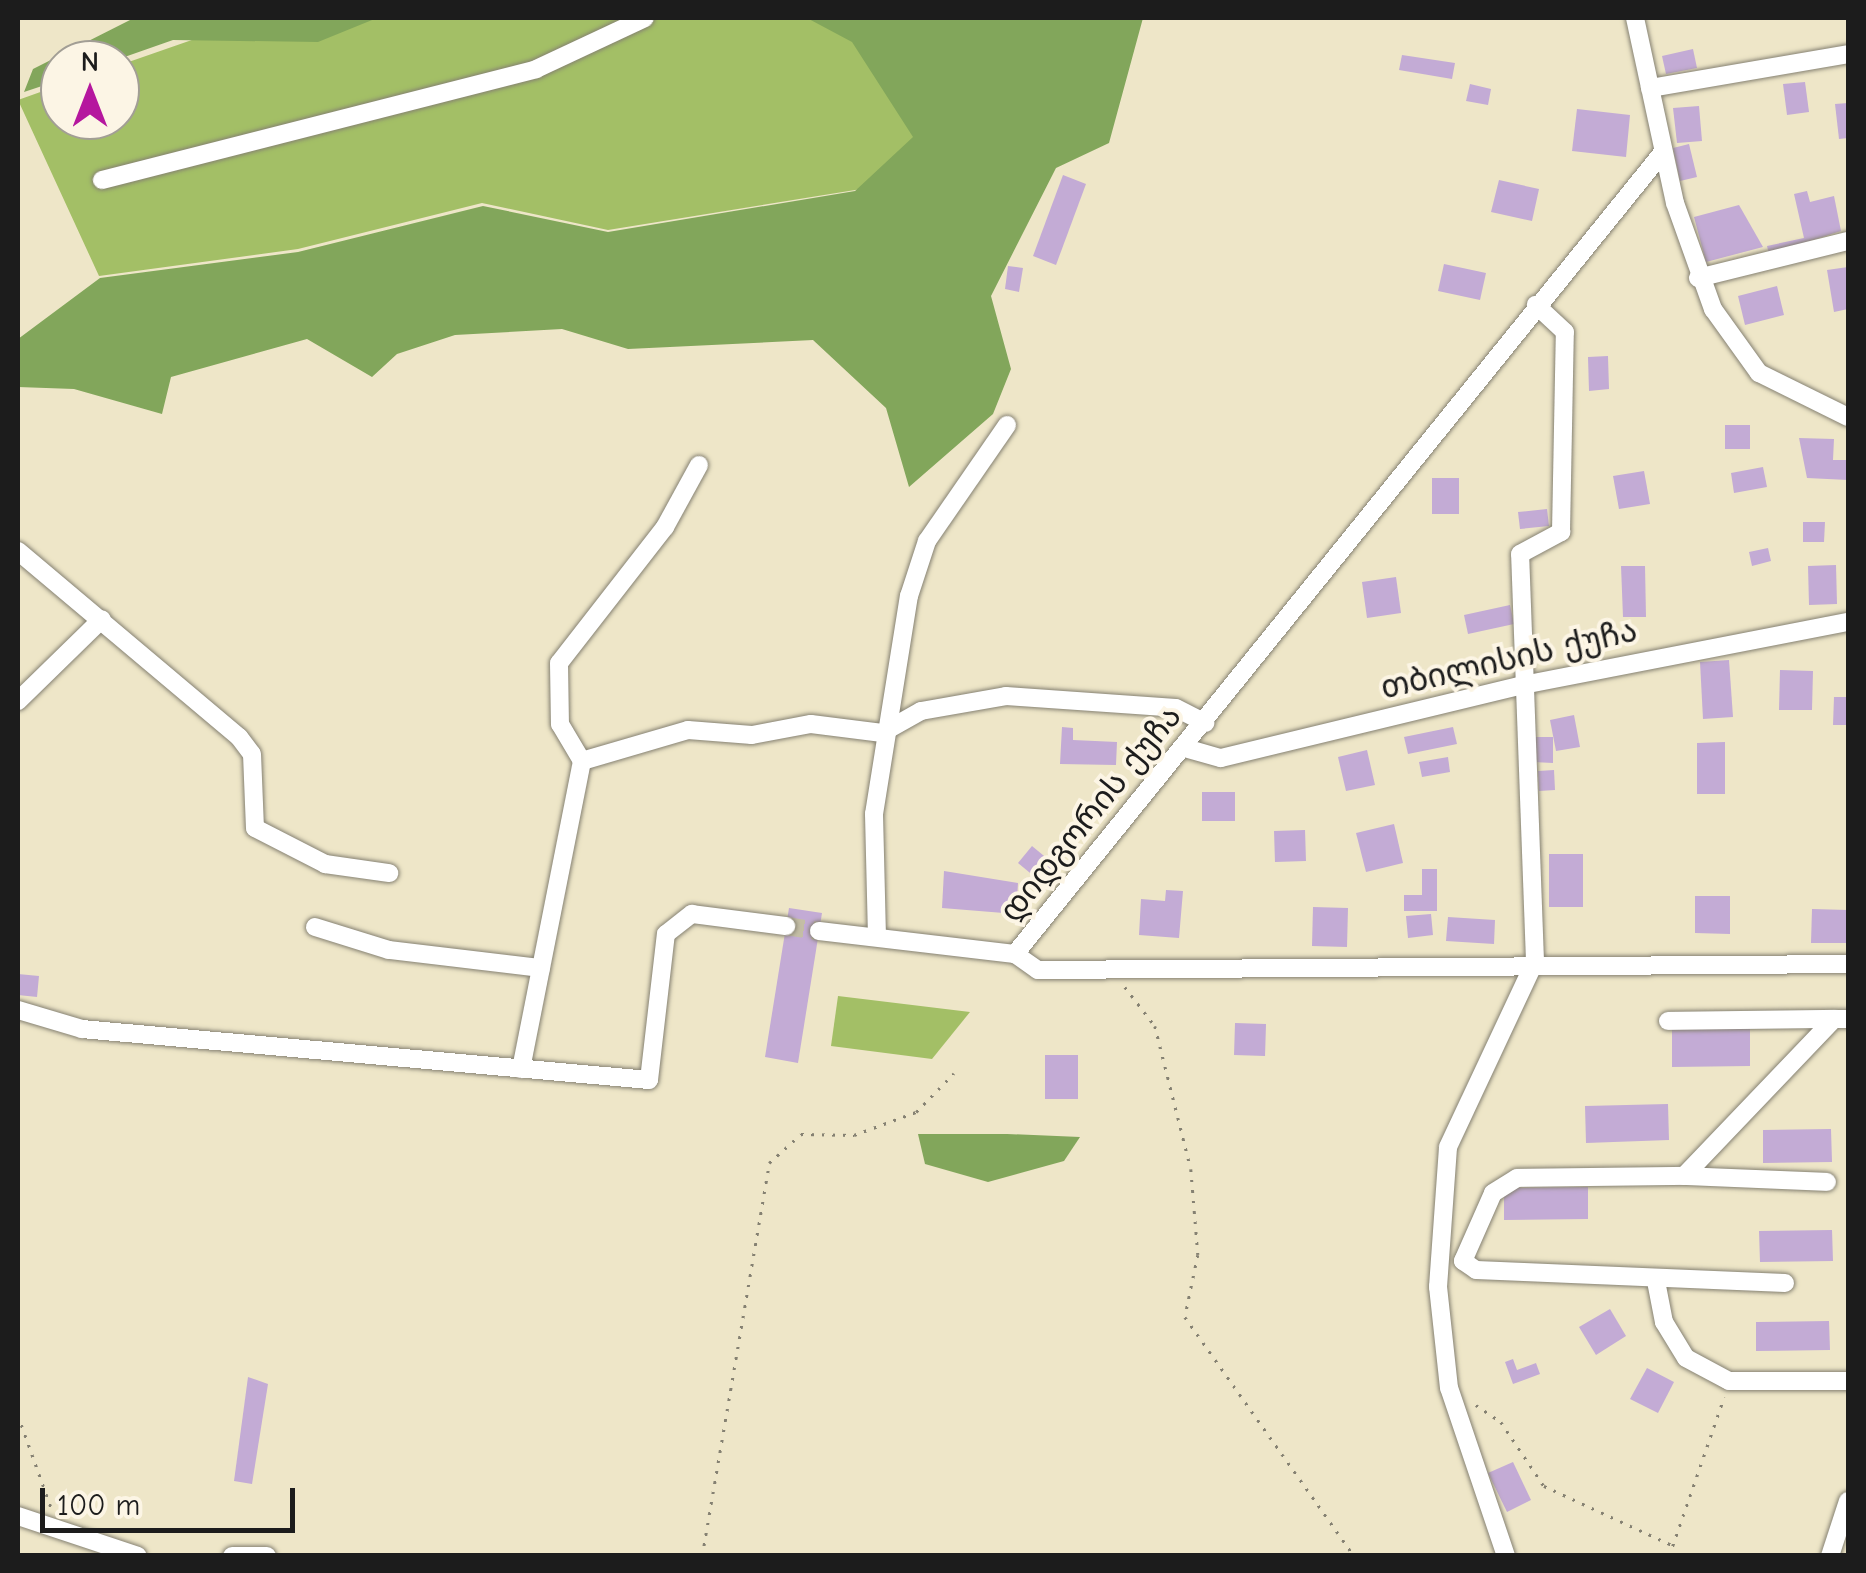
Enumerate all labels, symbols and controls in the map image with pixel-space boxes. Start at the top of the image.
north arrow [40,40,140,140]
text: N [81,46,99,78]
street label: თბილისის ქუჩა [1377,612,1641,708]
street label: დიდგორის ქუჩა [992,698,1190,930]
scale bar [45,1468,300,1530]
text: 100 m [57,1488,140,1523]

